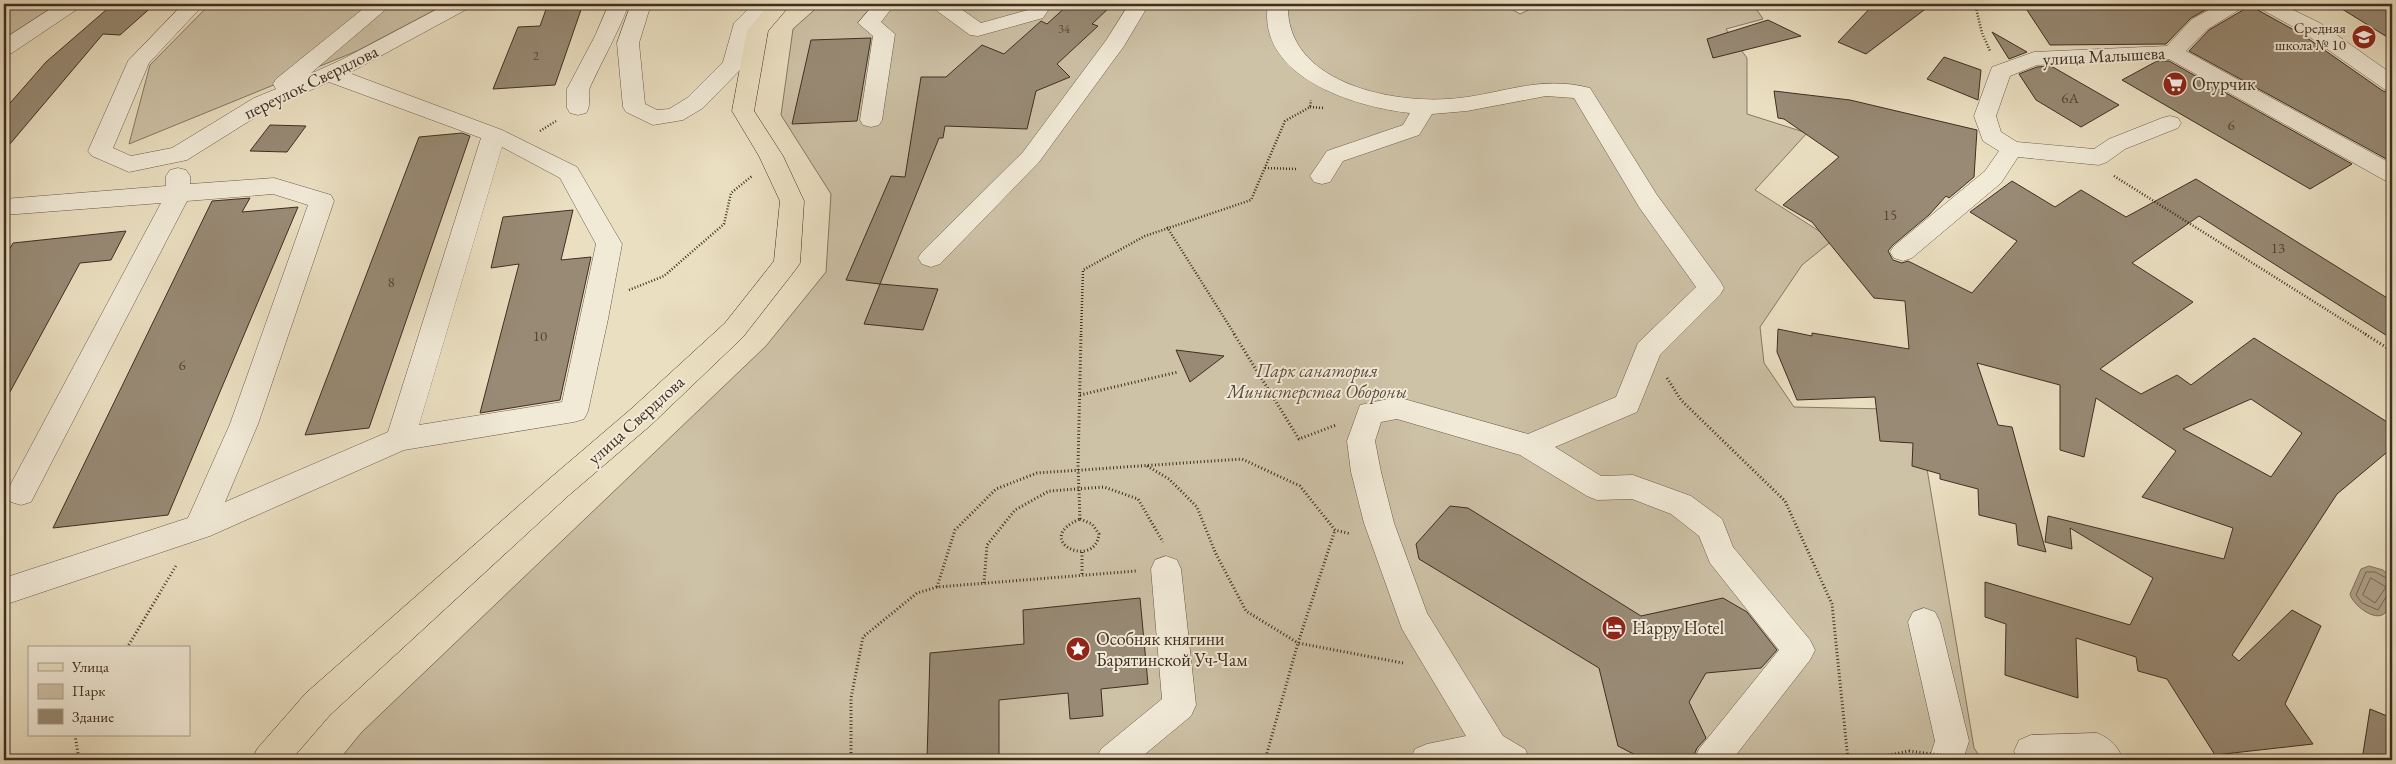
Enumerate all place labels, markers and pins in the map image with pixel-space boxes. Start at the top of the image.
place label: Средняя школа № 10 [2275,18,2346,54]
school or university icon: Средняя школа № 10 [2351,24,2377,50]
supermarket icon: Огурчик [2162,71,2188,97]
place label: Огурчик [2192,72,2256,95]
hotel icon: Happy Hotel [1601,615,1627,641]
place label: Happy Hotel [1632,616,1724,639]
place label: Особняк княгини Барятинской Уч-Чам [1096,627,1248,671]
place icon: Особняк княгини Барятинской Уч-Чам [1065,636,1091,662]

